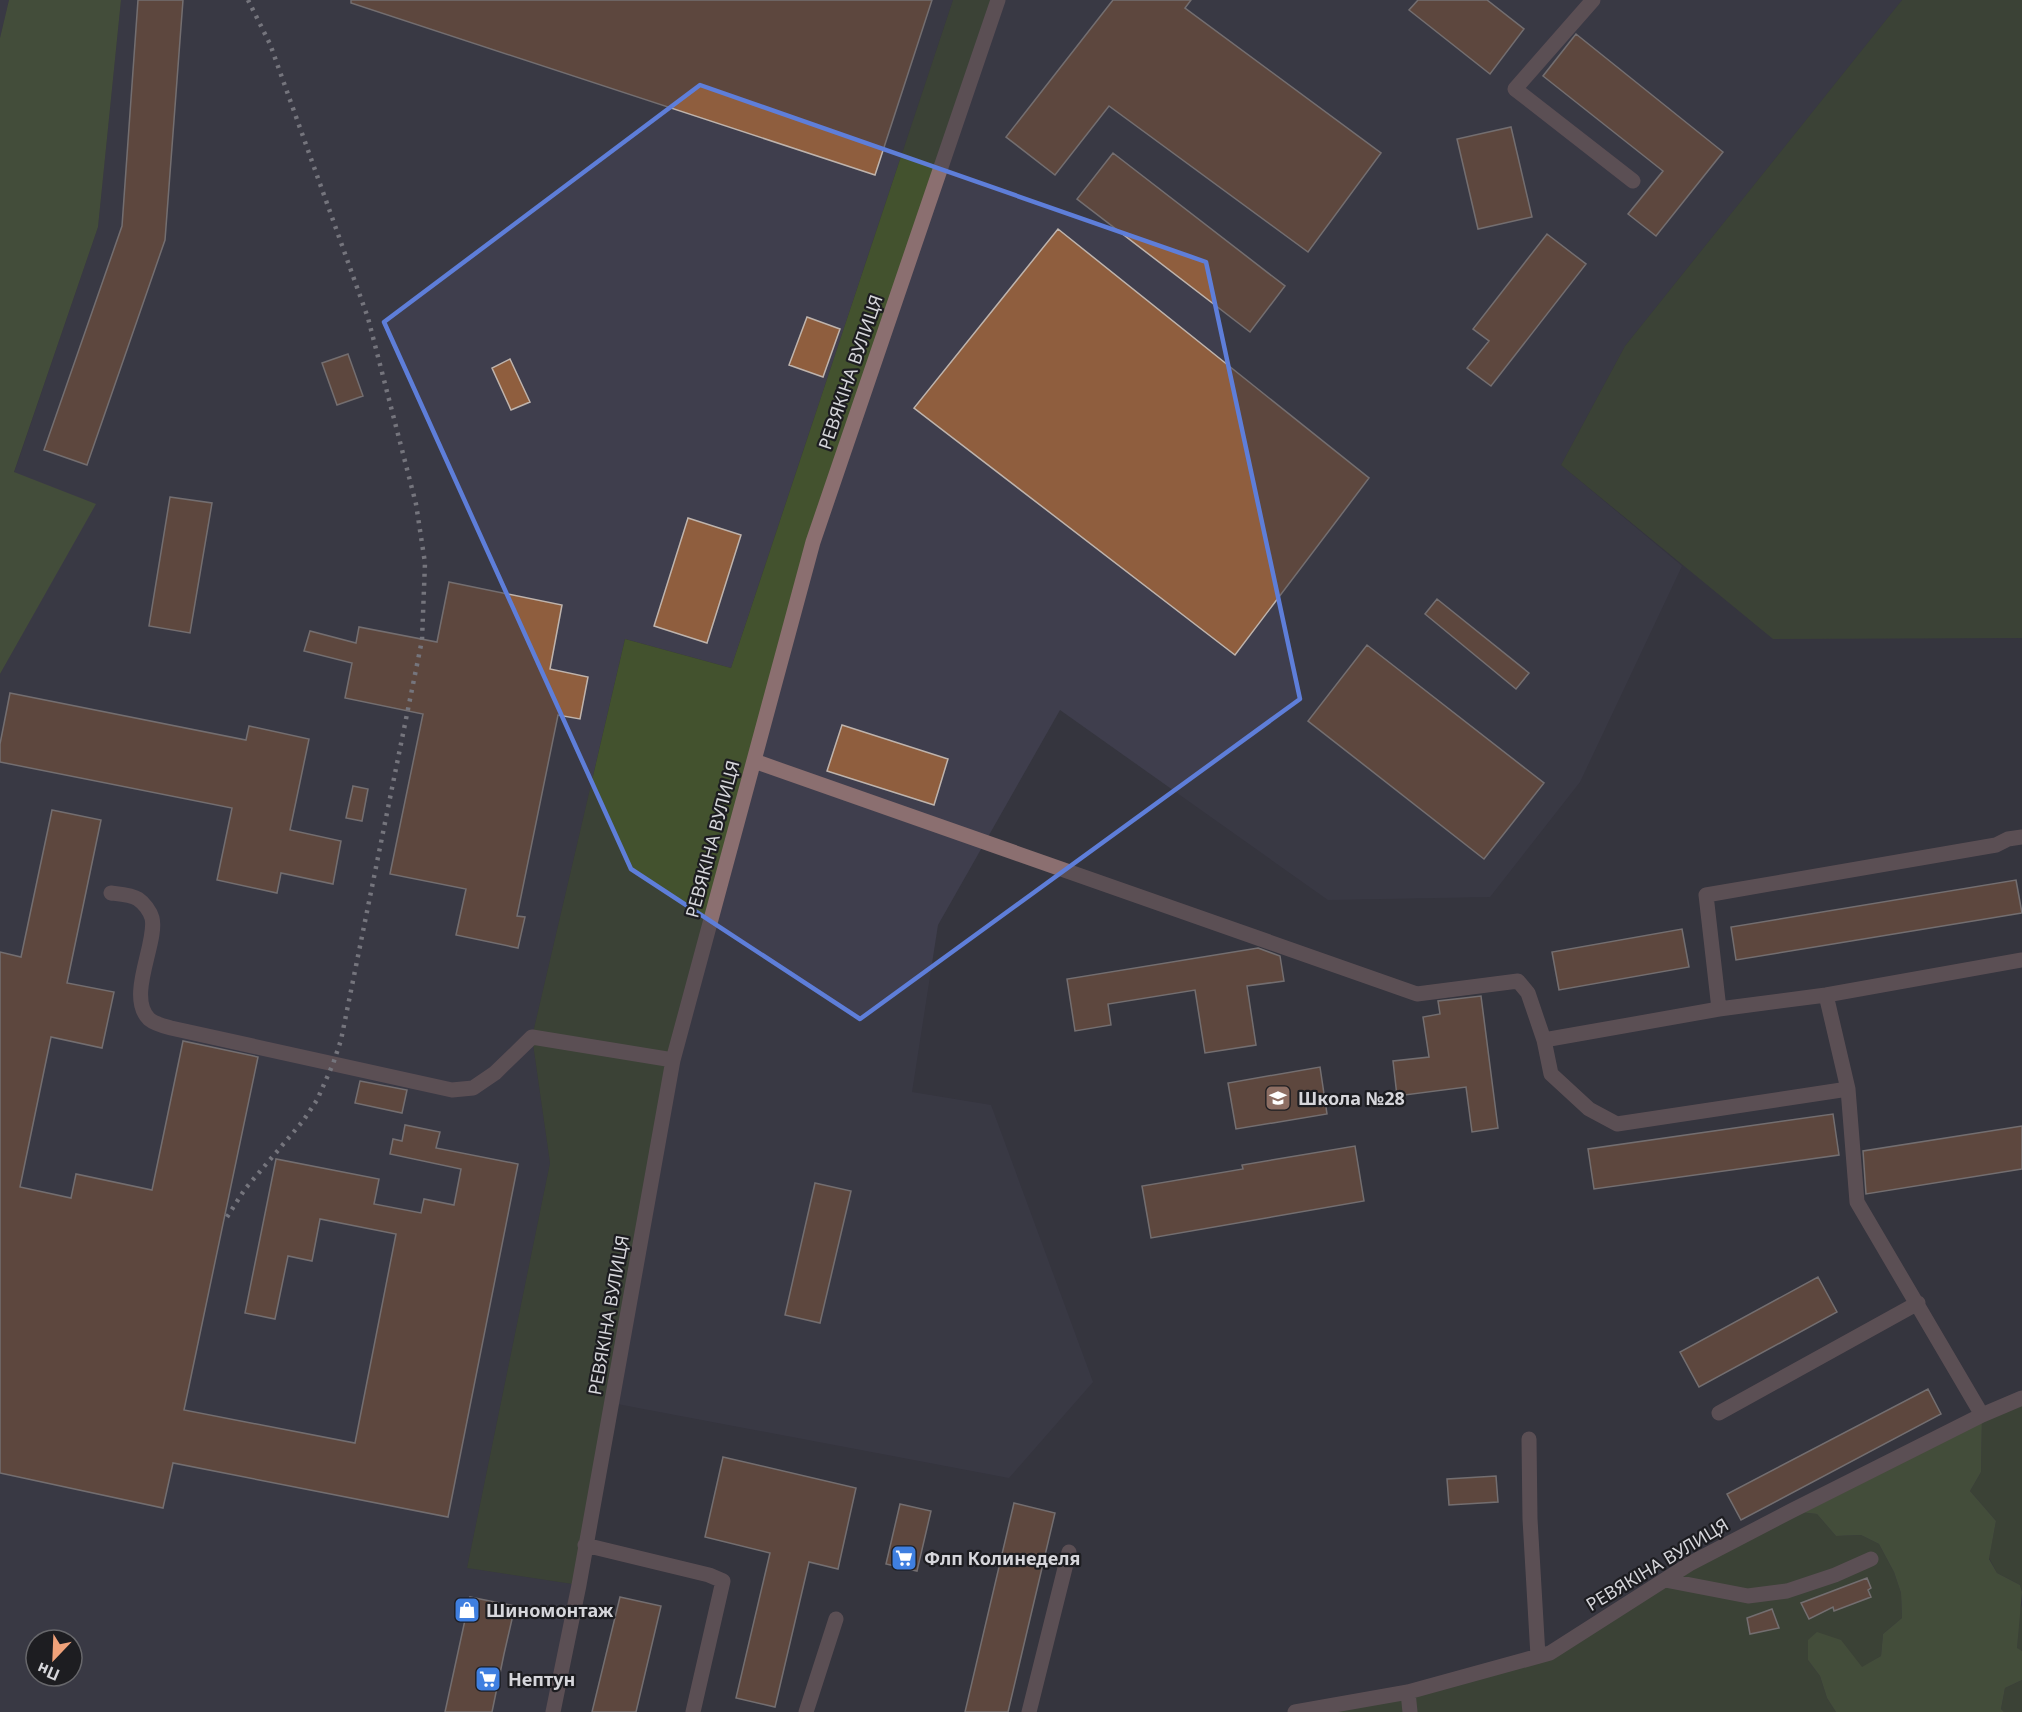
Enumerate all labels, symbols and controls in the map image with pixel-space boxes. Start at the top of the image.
street label: РЕВЯКІНА ВУЛИЦЯ [812,291,888,453]
street label: РЕВЯКІНА ВУЛИЦЯ [679,758,745,920]
school or university icon: Школа №28 [1263,1083,1293,1113]
place label: Школа №28 [1298,1086,1405,1110]
street label: РЕВЯКІНА ВУЛИЦЯ [582,1233,634,1397]
street label: РЕВЯКІНА ВУЛИЦЯ [1581,1512,1733,1616]
supermarket icon: Флп Колинеделя [889,1543,919,1573]
place label: Флп Колинеделя [924,1546,1080,1570]
shop icon: Шиномонтаж [452,1595,482,1625]
place label: Шиномонтаж [486,1598,614,1622]
north arrow [24,1628,84,1688]
text: Пн [33,1657,63,1686]
supermarket icon: Нептун [473,1664,503,1694]
place label: Нептун [508,1667,575,1691]

